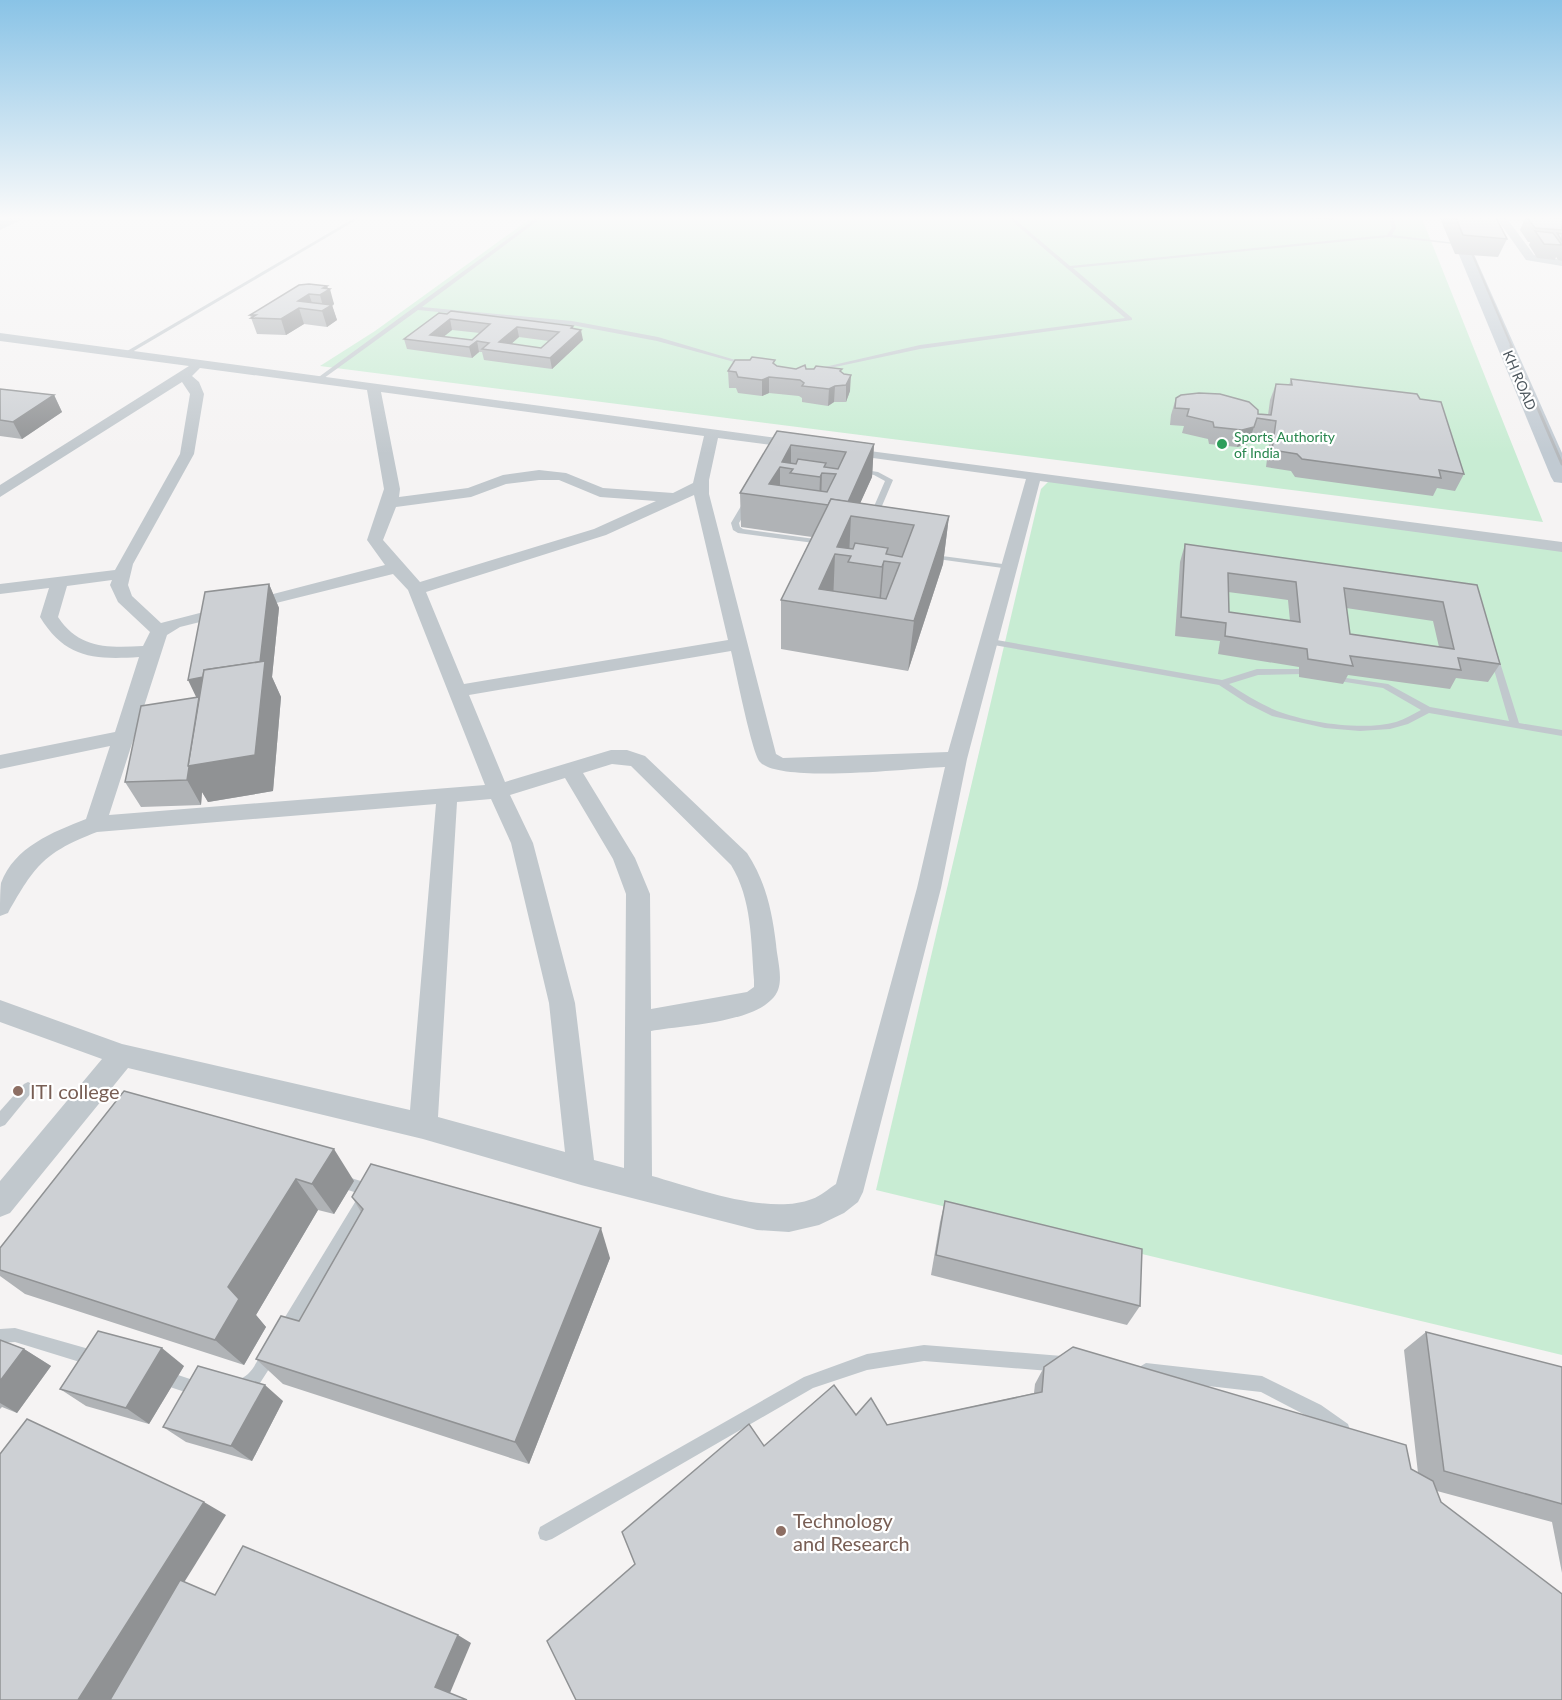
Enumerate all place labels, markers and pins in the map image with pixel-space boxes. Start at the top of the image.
place label: Sports Authority of India [1234,428,1336,461]
marker: Sports Authority of India [1215,437,1229,451]
place label: ITI college [30,1079,120,1103]
marker: ITI college [11,1084,25,1098]
place label: Technology and Research [793,1508,910,1555]
marker: Technology and Research [774,1524,788,1538]

